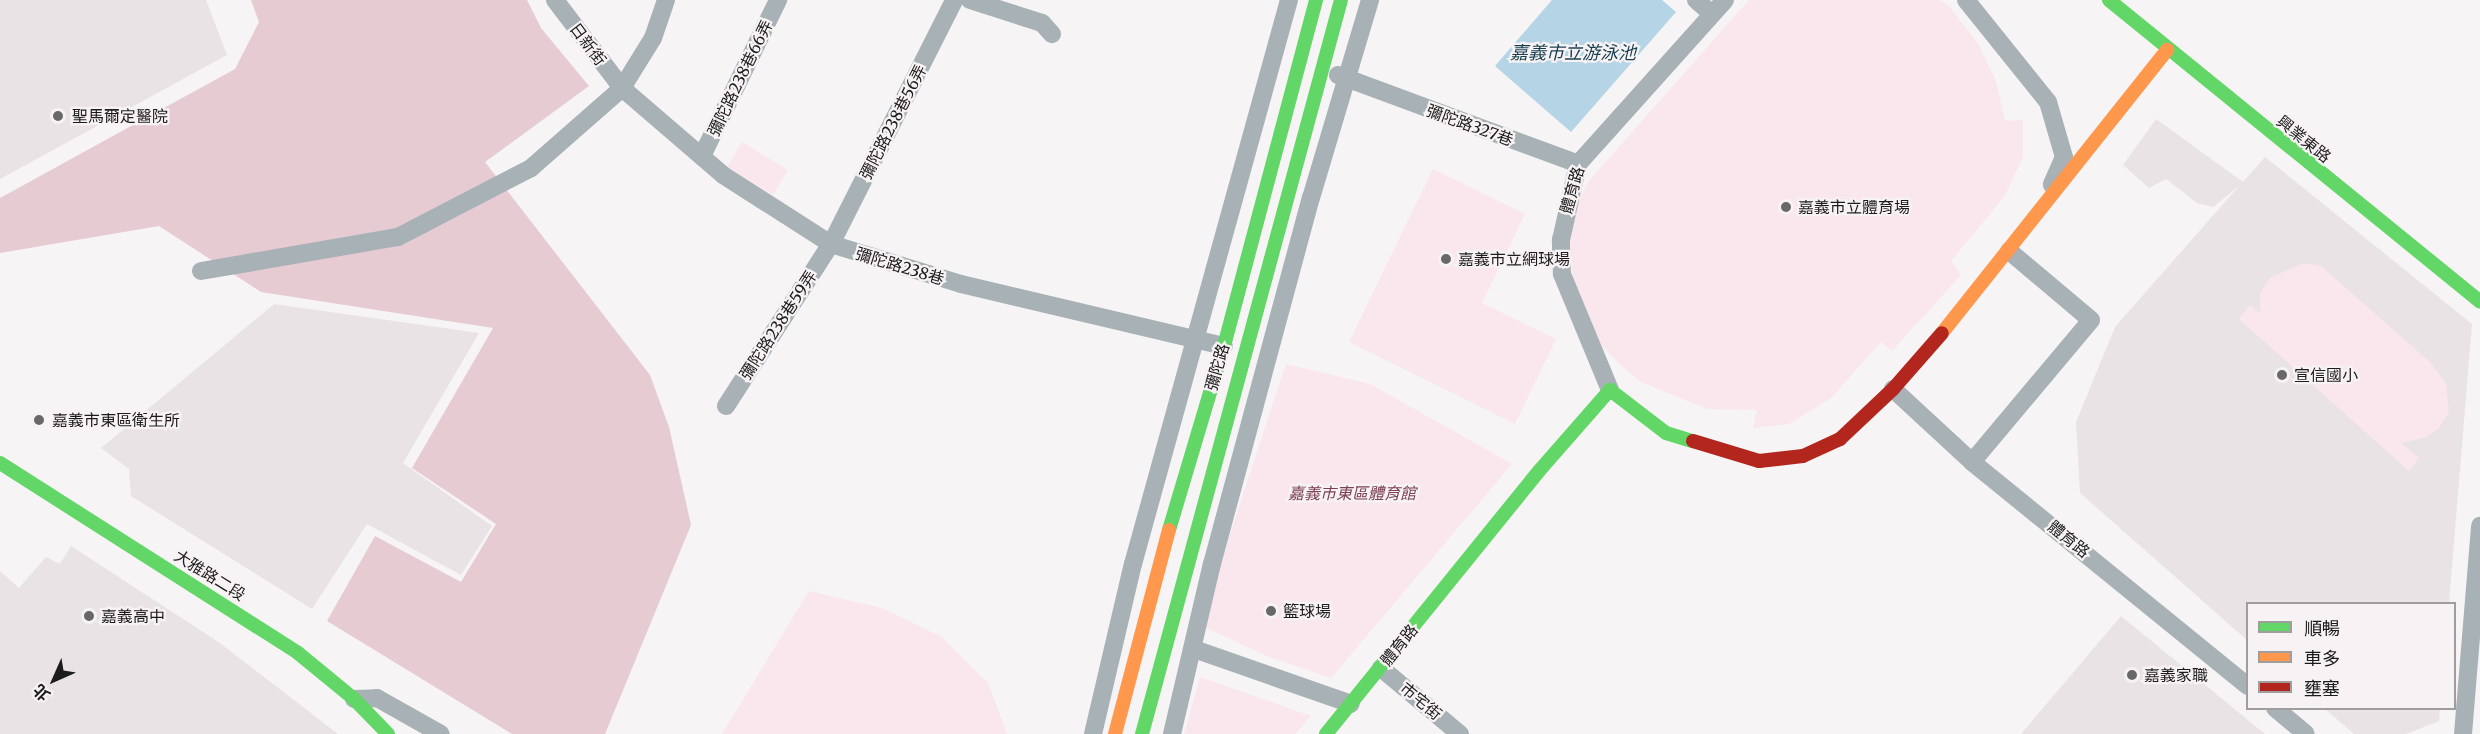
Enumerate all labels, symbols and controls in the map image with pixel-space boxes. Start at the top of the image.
street label: 彌陀路238巷66弄 [704,17,776,139]
street label: 日新街 [566,19,610,69]
water label: 嘉義市立游泳池 [1510,42,1636,64]
street label: 彌陀路238巷56弄 [856,61,930,183]
street label: 彌陀路327巷 [1424,100,1516,150]
place label: 聖馬爾定醫院 [72,106,168,126]
marker: 聖馬爾定醫院 [49,107,67,125]
street label: 興業東路 [2273,111,2335,167]
street label: 體育路 [1556,164,1588,216]
place label: 嘉義市立體育場 [1798,197,1910,217]
marker: 嘉義市立體育場 [1779,200,1793,214]
street label: 彌陀路238巷 [853,243,947,289]
place label: 嘉義市立網球場 [1458,249,1570,269]
marker: 嘉義市立網球場 [1439,252,1453,266]
street label: 彌陀路238巷59弄 [736,267,820,383]
street label: 彌陀路 [1201,341,1233,393]
place label: 宣信國小 [2294,365,2358,385]
marker: 宣信國小 [2275,368,2289,382]
place label: 嘉義市東區衛生所 [52,410,180,430]
marker: 嘉義市東區衛生所 [30,411,48,429]
park label: 嘉義市東區體育館 [1288,483,1416,503]
street label: 體育路 [2044,516,2094,562]
street label: 大雅路二段 [171,546,249,604]
place label: 籃球場 [1283,601,1331,621]
legend [2246,602,2456,710]
marker: 籃球場 [1264,604,1278,618]
place label: 嘉義高中 [101,606,165,626]
marker: 嘉義高中 [82,609,96,623]
text: 順暢 [2304,617,2340,640]
street label: 體育路 [1376,620,1422,670]
text: 車多 [2304,647,2340,670]
north arrow [24,650,84,710]
place label: 嘉義家職 [2144,665,2208,685]
marker: 嘉義家職 [2125,668,2139,682]
text: 壅塞 [2304,677,2340,700]
street label: 市宅街 [1396,678,1446,724]
text: 北 [29,680,54,705]

